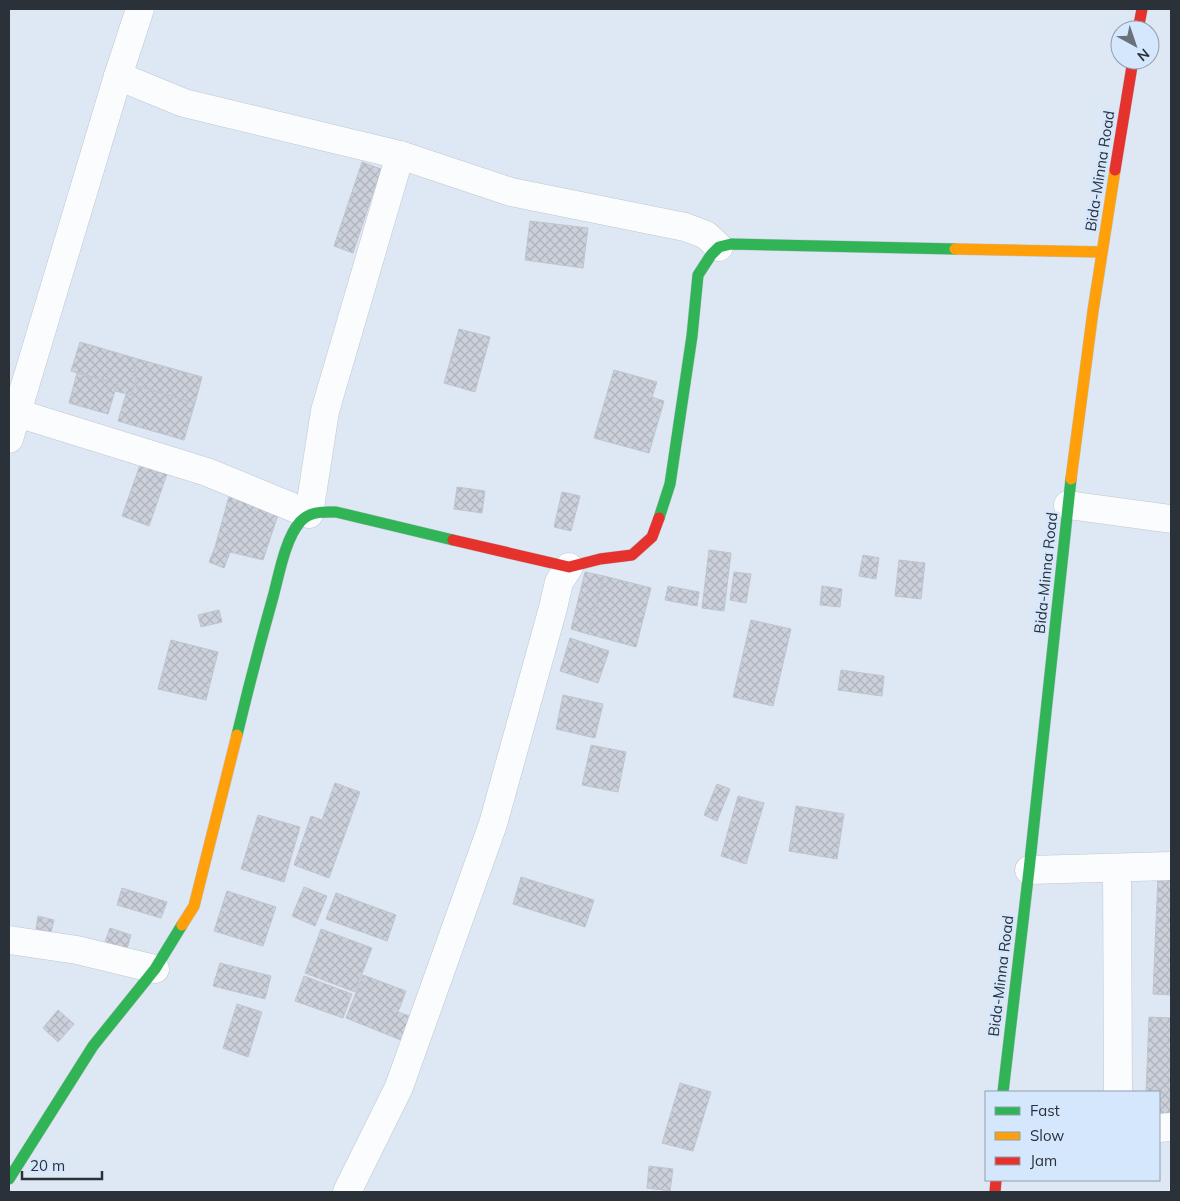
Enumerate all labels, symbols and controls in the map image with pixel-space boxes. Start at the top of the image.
north arrow [1110,20,1160,70]
text: N [1134,45,1153,65]
street label: Bida-Minna Road [1081,109,1118,233]
street label: Bida-Minna Road [1030,511,1061,635]
street label: Bida-Minna Road [984,914,1017,1038]
legend [985,1091,1160,1181]
text: Fast [1030,1101,1060,1120]
text: Slow [1030,1126,1064,1145]
scale bar [22,1148,102,1180]
text: Jam [1030,1151,1057,1170]
text: 20 m [30,1156,65,1175]

